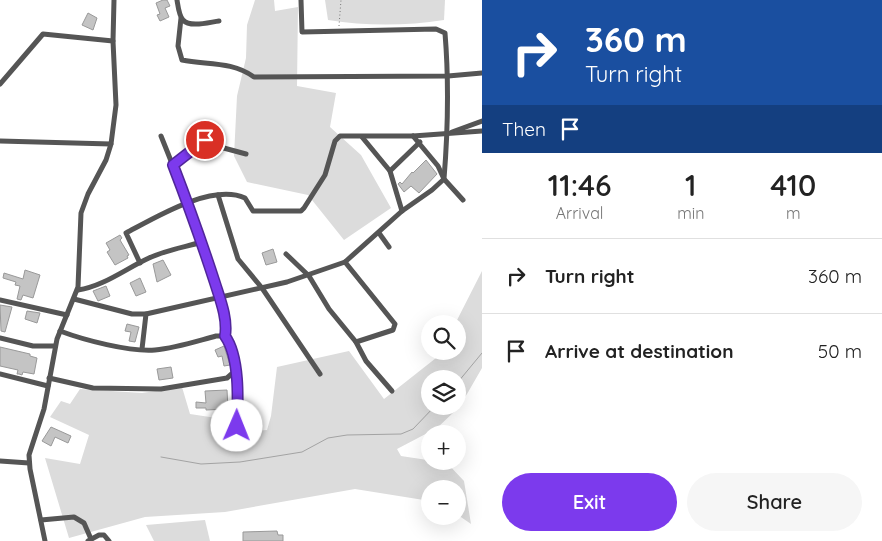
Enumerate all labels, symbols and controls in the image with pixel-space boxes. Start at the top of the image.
text: 360 m [585,17,687,61]
icon: right [502,20,567,85]
text: Turn right [585,60,682,88]
icon: arrive [556,115,584,143]
text: Then [502,117,546,141]
pin [184,119,226,161]
icon: arrive [191,126,219,154]
text: 11:46 [548,166,611,204]
text: 1 [685,166,697,204]
text: 410 [770,166,816,204]
text: Arrival [556,203,604,223]
text: min [677,203,704,223]
text: m [786,203,801,223]
icon: right [502,262,530,290]
text: Turn right [545,264,634,288]
text: 360 m [808,264,862,288]
map controls [421,315,466,525]
button: search [421,315,466,360]
icon: arrive [502,337,530,365]
text: Arrive at destination [545,339,734,363]
text: 50 m [818,339,862,363]
button: layers [421,370,466,415]
position arrow [210,399,262,451]
button: + [421,425,466,470]
button: Exit [502,473,677,531]
button: Share [687,473,862,531]
button: − [421,480,466,525]

